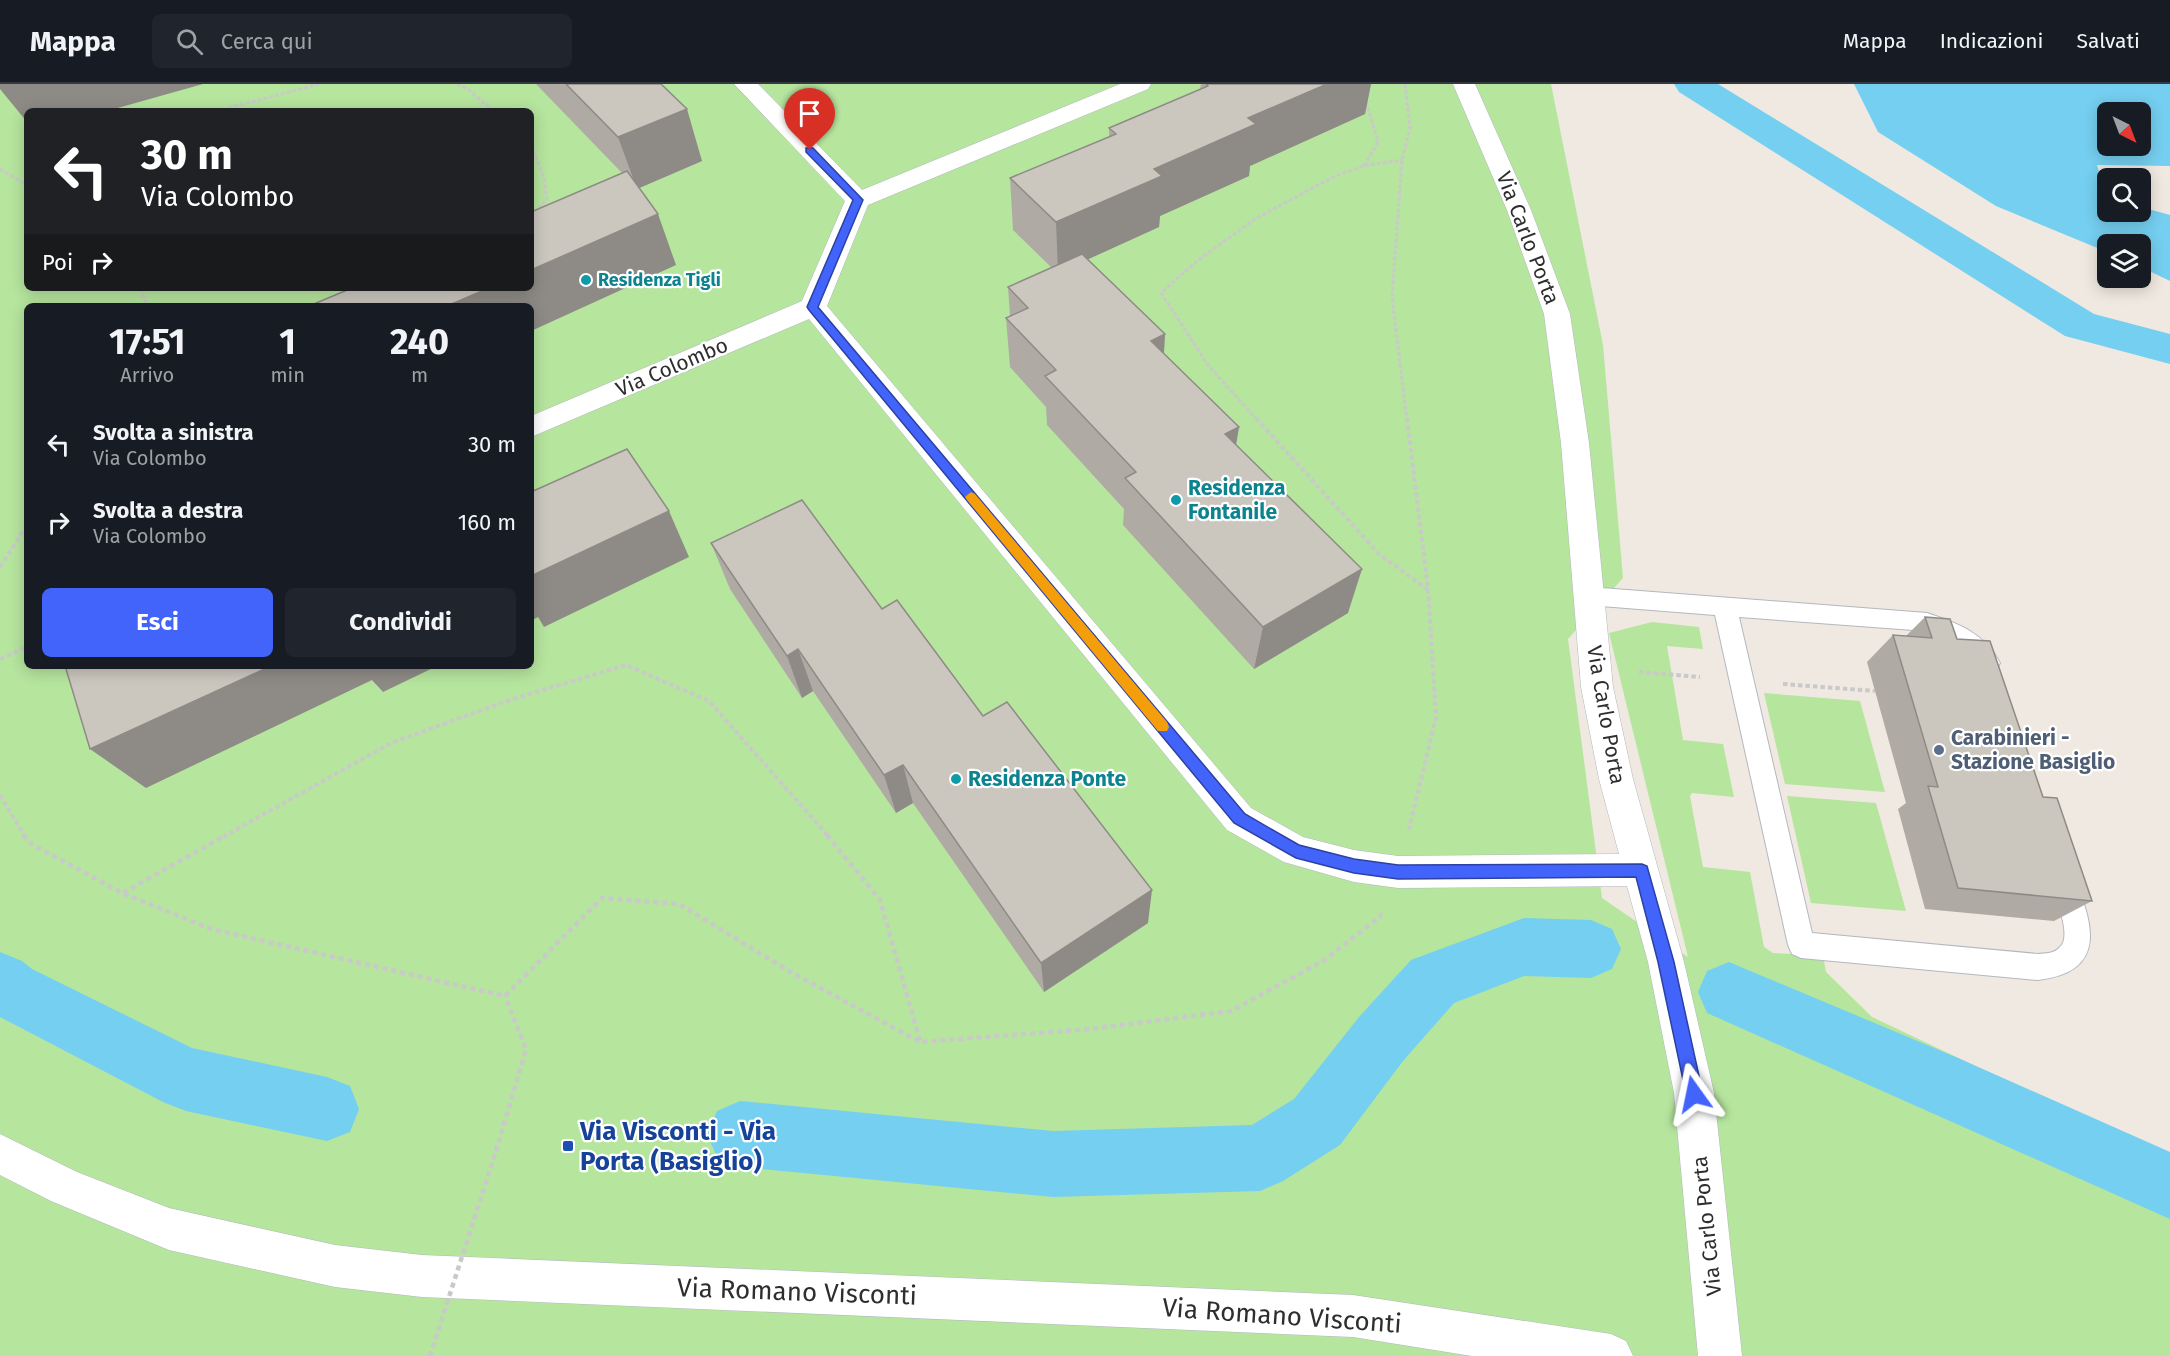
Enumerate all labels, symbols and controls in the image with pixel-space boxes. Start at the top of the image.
search box [152,14,572,68]
text: Mappa [30,25,116,58]
icon: search [173,25,206,58]
text: Cerca qui [221,28,313,55]
text: Mappa [1843,28,1907,54]
text: Indicazioni [1940,28,2043,54]
text: Salvati [2076,28,2140,54]
pin [784,88,835,150]
icon: arrive [793,97,826,130]
north arrow [2097,102,2151,156]
map controls [2097,102,2151,288]
text: 30 m [141,130,233,180]
icon: left [42,132,120,210]
street label: Via Carlo Porta [1491,168,1565,308]
button: search [2097,168,2151,222]
text: Via Colombo [141,181,294,213]
button: layers [2097,234,2151,288]
icon: right [85,246,118,279]
text: Poi [42,249,73,276]
place label: Residenza Tigli [598,269,721,291]
marker: Residenza Tigli [579,273,593,287]
text: 17:51 [109,320,185,364]
text: 1 [279,320,296,364]
text: 240 [390,320,449,364]
street label: Via Colombo [612,332,732,402]
text: Arrivo [120,363,174,387]
text: min [270,363,305,387]
text: m [411,363,428,387]
text: Svolta a sinistra [93,419,254,446]
icon: left [42,428,75,461]
text: 30 m [468,431,516,458]
text: Via Colombo [93,446,207,470]
place label: Residenza Fontanile [1188,475,1285,525]
marker: Residenza Fontanile [1169,493,1183,507]
text: Svolta a destra [93,497,243,524]
icon: right [42,506,75,539]
text: 160 m [458,509,516,536]
text: Via Colombo [93,524,207,548]
button: Esci [42,588,273,657]
button: Condividi [285,588,516,657]
street label: Via Carlo Porta [1581,644,1631,786]
place label: Carabinieri - Stazione Basiglio [1951,725,2115,775]
marker: Carabinieri - Stazione Basiglio [1932,743,1946,757]
place label: Residenza Ponte [968,766,1126,792]
marker: Residenza Ponte [949,772,963,786]
position arrow [1662,1062,1726,1126]
place label: Via Visconti - Via Porta (Basiglio) [579,1116,776,1177]
marker: Via Visconti - Via Porta (Basiglio) [561,1139,575,1153]
street label: Via Carlo Porta [1687,1155,1727,1297]
street label: Via Romano Visconti [677,1272,917,1312]
street label: Via Romano Visconti [1161,1292,1403,1340]

